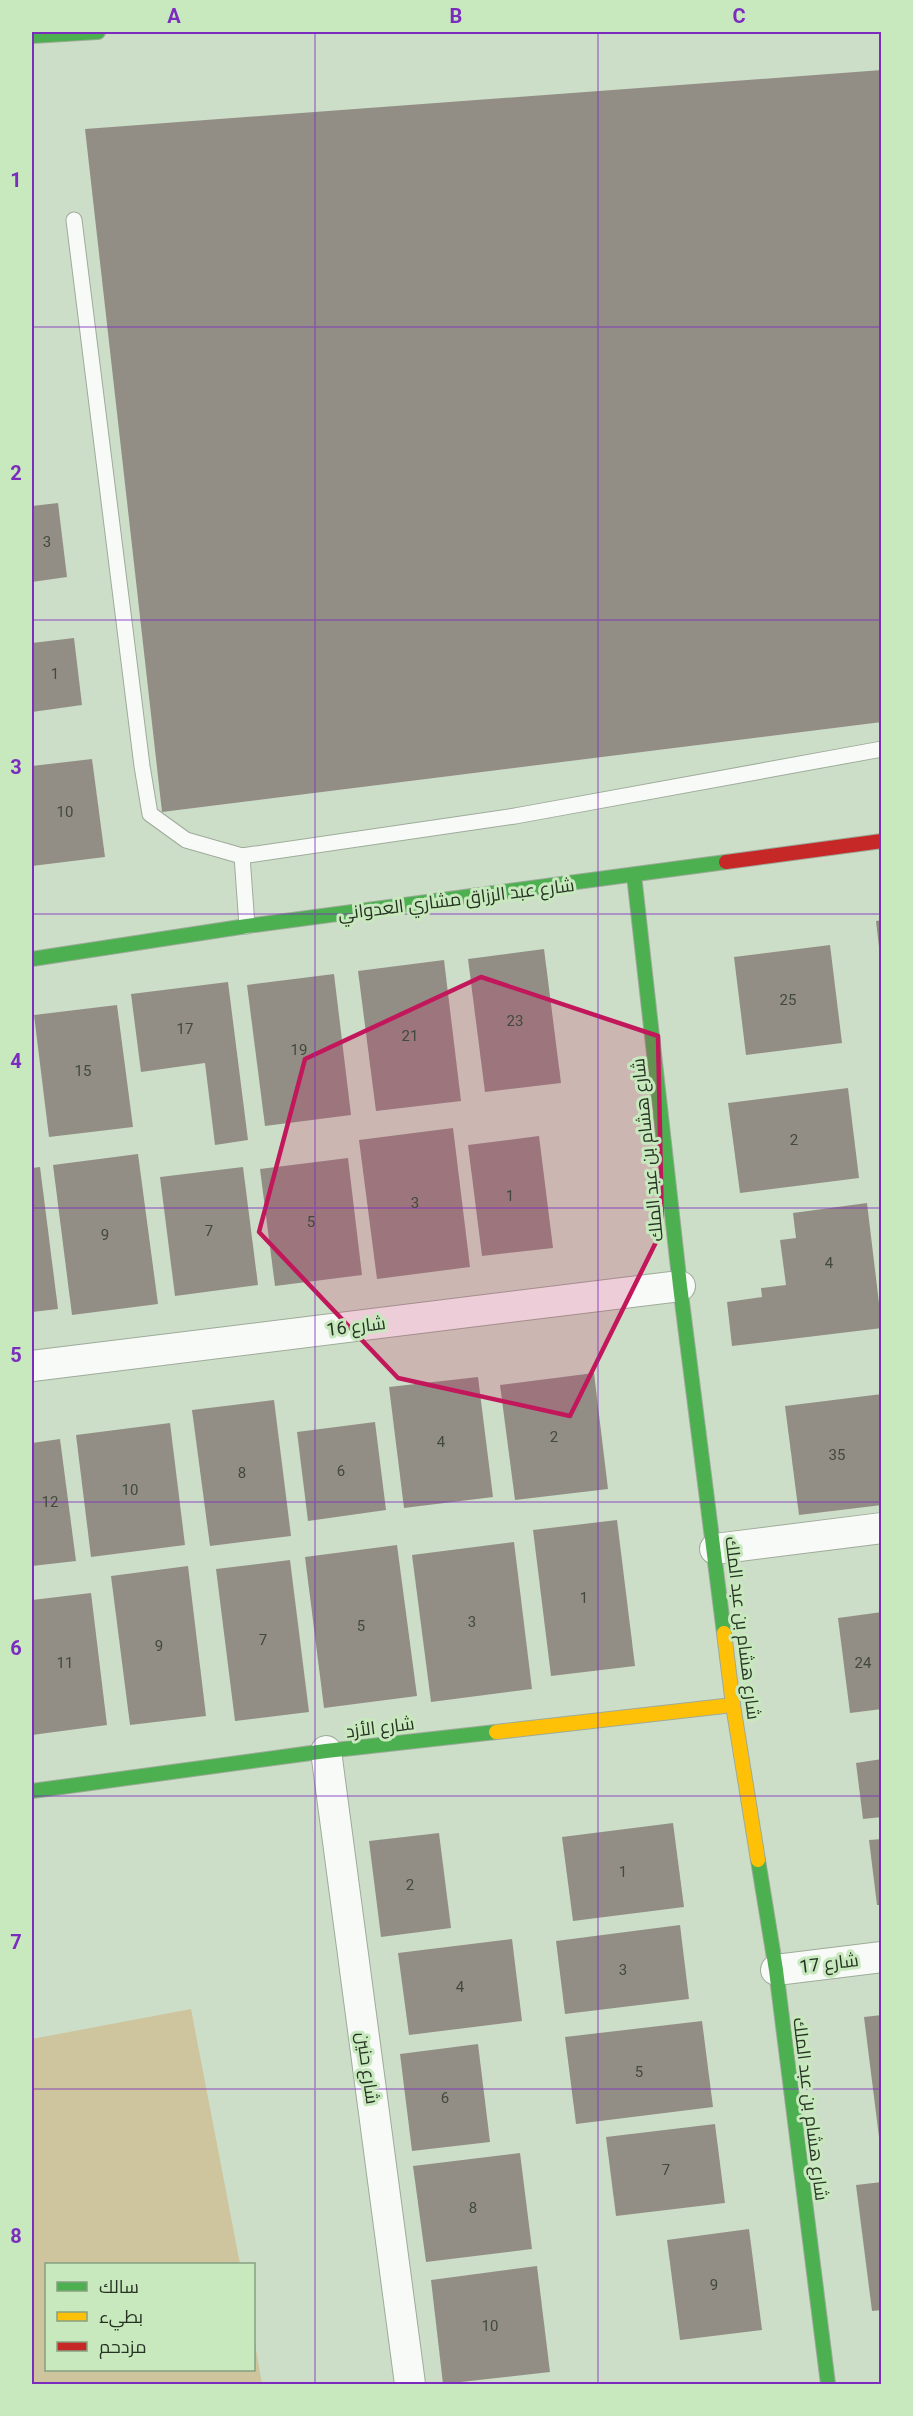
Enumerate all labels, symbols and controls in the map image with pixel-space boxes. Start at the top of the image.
text: A [167,4,181,28]
text: B [450,4,462,28]
text: C [732,4,746,28]
text: 1 [10,168,22,192]
text: 2 [10,461,22,485]
house number: 3 [43,533,51,551]
house number: 1 [51,665,59,683]
text: 3 [10,755,22,779]
house number: 10 [57,803,73,821]
street label: شارع عبد الرزاق مشاري العدواني [337,874,576,928]
house number: 25 [780,991,796,1009]
house number: 23 [507,1012,523,1030]
house number: 17 [177,1020,193,1038]
house number: 21 [402,1027,418,1045]
house number: 19 [291,1041,307,1059]
text: 4 [10,1049,22,1073]
street label: شارع هشام بن عبد الملك [627,1057,669,1243]
house number: 15 [75,1062,91,1080]
house number: 2 [790,1131,798,1149]
house number: 1 [506,1187,514,1205]
house number: 3 [411,1194,419,1212]
house number: 5 [307,1213,315,1231]
house number: 7 [205,1222,213,1240]
house number: 9 [101,1226,109,1244]
house number: 4 [825,1254,834,1272]
street label: شارع 16 [325,1312,387,1342]
text: 5 [10,1343,22,1367]
house number: 2 [550,1428,558,1446]
house number: 4 [437,1433,446,1451]
house number: 35 [829,1446,845,1464]
house number: 6 [337,1462,345,1480]
house number: 8 [238,1464,246,1482]
house number: 10 [122,1481,138,1499]
house number: 12 [42,1493,58,1511]
street label: شارع هشام بن عبد الملك [719,1535,765,1721]
house number: 1 [580,1589,588,1607]
house number: 3 [468,1613,476,1631]
house number: 5 [357,1617,365,1635]
house number: 7 [259,1631,267,1649]
text: 6 [10,1636,22,1660]
house number: 9 [155,1637,163,1655]
house number: 11 [57,1654,73,1672]
house number: 24 [855,1654,872,1672]
street label: شارع الأزد [344,1712,416,1744]
house number: 1 [619,1863,627,1881]
house number: 2 [406,1876,414,1894]
text: 7 [10,1930,22,1954]
street label: شارع 17 [798,1949,860,1979]
house number: 3 [619,1961,627,1979]
house number: 4 [456,1978,465,1996]
street label: شارع هشام بن عبد الملك [787,2016,833,2202]
street label: شارع حنين [351,2031,383,2106]
house number: 5 [635,2063,643,2081]
house number: 6 [441,2089,449,2107]
house number: 7 [662,2161,670,2179]
house number: 8 [469,2199,477,2217]
text: 8 [10,2224,22,2248]
legend [45,2263,255,2371]
text: سالك [99,2276,139,2297]
house number: 9 [710,2276,718,2294]
text: بطيء [99,2306,143,2331]
house number: 10 [482,2317,498,2335]
text: مزدحم [99,2336,147,2359]

